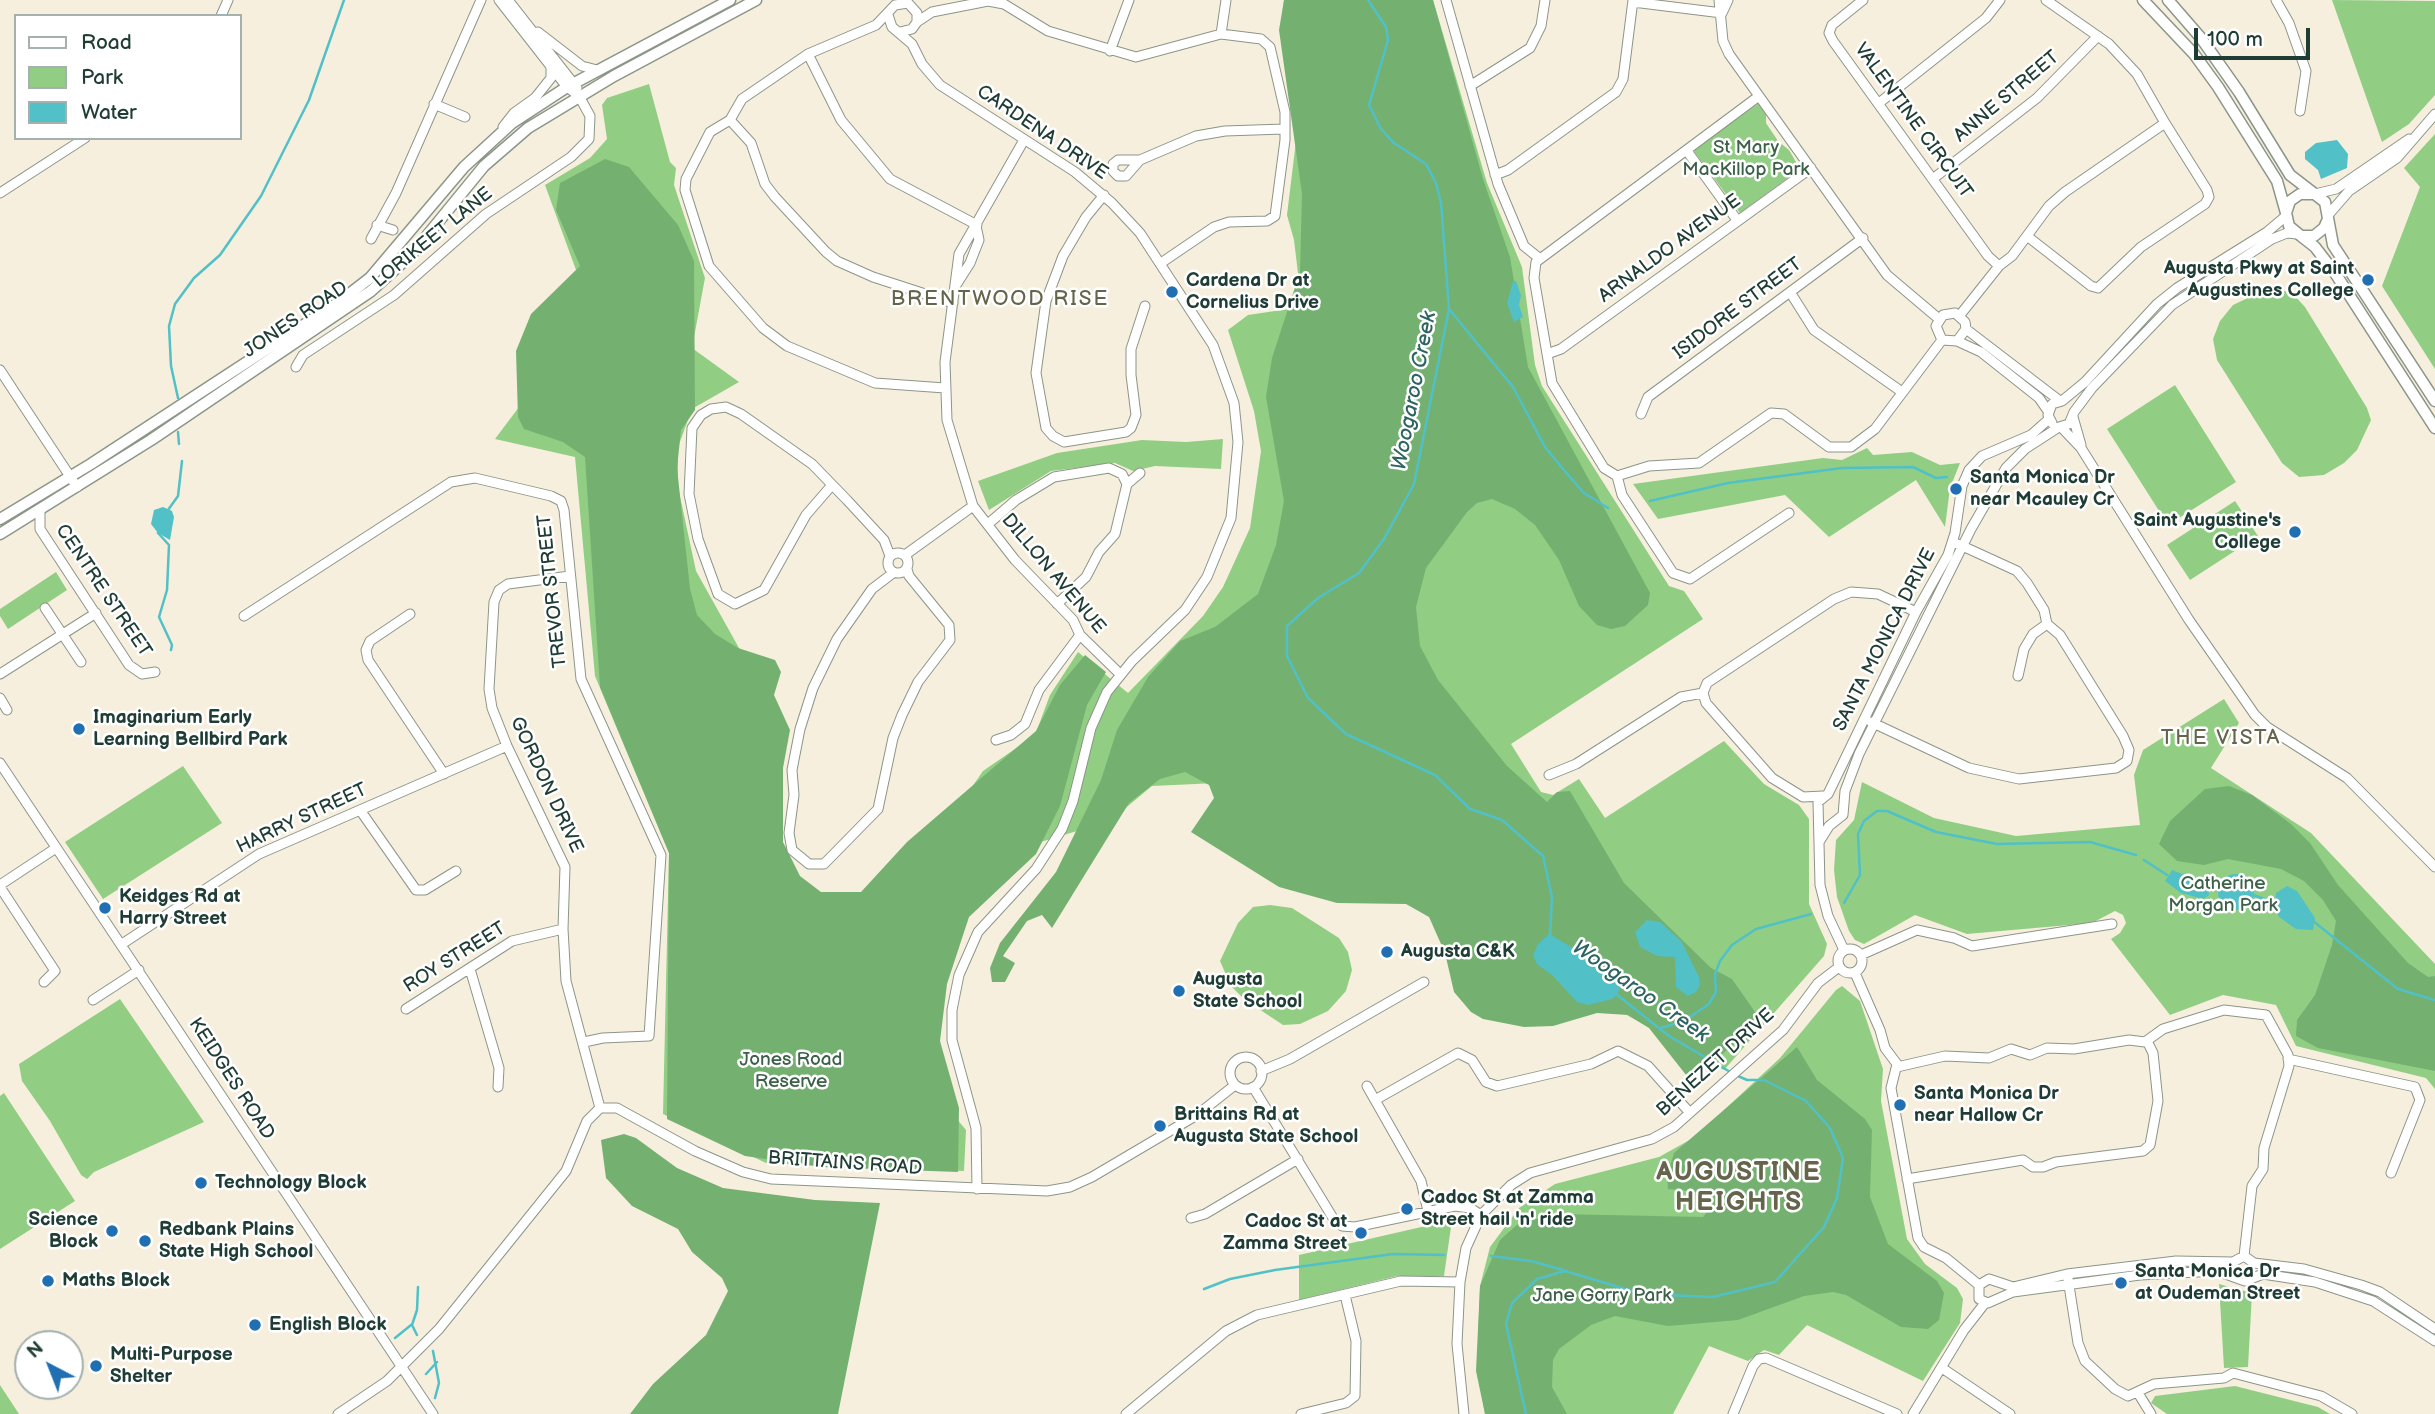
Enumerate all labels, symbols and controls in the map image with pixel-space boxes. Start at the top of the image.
legend [14,14,242,140]
scale bar [2197,14,2312,58]
text: 100 m [2207,27,2263,52]
text: Road [81,30,132,55]
street label: VALENTINE CIRCUIT [1849,39,1977,203]
street label: ANNE STREET [1950,46,2064,148]
text: Park [81,65,123,90]
street label: CARDENA DRIVE [972,81,1112,185]
text: Water [81,100,137,125]
park label: St Mary MacKillop Park [1682,137,1810,181]
street label: LORIKEET LANE [369,183,497,293]
street label: ARNALDO AVENUE [1594,190,1746,308]
street label: ISIDORE STREET [1669,253,1807,365]
place label: Augusta Pkwy at Saint Augustines College [2164,258,2354,302]
place label: Cardena Dr at Cornelius Drive [1186,270,1319,314]
marker: Augusta Pkwy at Saint Augustines College [2360,272,2376,288]
street label: JONES ROAD [240,277,352,363]
marker: Cardena Dr at Cornelius Drive [1164,284,1180,300]
district label: BRENTWOOD RISE [892,287,1108,313]
water label: Woogaroo Creek [1387,309,1443,473]
place label: Santa Monica Dr near Mcauley Cr [1970,467,2115,511]
marker: Santa Monica Dr near Mcauley Cr [1948,481,1964,497]
street label: DILLON AVENUE [996,509,1110,639]
place label: Saint Augustine's College [2134,510,2281,554]
street label: TREVOR STREET [534,513,572,669]
street label: CENTRE STREET [50,520,156,662]
marker: Saint Augustine's College [2287,524,2303,540]
street label: SANTA MONICA DRIVE [1829,545,1941,735]
place label: Imaginarium Early Learning Bellbird Park [93,707,287,751]
street label: GORDON DRIVE [505,713,587,857]
marker: Imaginarium Early Learning Bellbird Park [71,721,87,737]
district label: THE VISTA [2162,726,2280,752]
street label: HARRY STREET [233,779,371,859]
park label: Catherine Morgan Park [2168,873,2278,917]
place label: Keidges Rd at Harry Street [119,886,240,930]
marker: Keidges Rd at Harry Street [97,900,113,916]
street label: ROY STREET [400,918,510,998]
water label: Woogaroo Creek [1567,935,1713,1049]
place label: Augusta C&K [1401,941,1515,963]
marker: Augusta C&K [1379,944,1395,960]
place label: Augusta State School [1193,969,1302,1013]
marker: Augusta State School [1171,983,1187,999]
street label: BENEZET DRIVE [1652,1004,1780,1122]
street label: KEIDGES ROAD [183,1014,279,1144]
park label: Jones Road Reserve [740,1049,842,1093]
place label: Santa Monica Dr near Hallow Cr [1914,1083,2059,1127]
marker: Santa Monica Dr near Hallow Cr [1892,1097,1908,1113]
place label: Brittains Rd at Augusta State School [1174,1104,1358,1148]
marker: Brittains Rd at Augusta State School [1152,1118,1168,1134]
street label: BRITTAINS ROAD [767,1147,923,1181]
district label: AUGUSTINE HEIGHTS [1657,1157,1821,1218]
place label: Technology Block [215,1172,366,1194]
marker: Technology Block [193,1175,209,1191]
place label: Cadoc St at Zamma Street hail 'n' ride [1421,1187,1594,1231]
marker: Cadoc St at Zamma Street hail 'n' ride [1399,1201,1415,1217]
place label: Science Block [29,1209,98,1253]
place label: Cadoc St at Zamma Street [1223,1211,1347,1255]
place label: Redbank Plains State High School [159,1219,313,1263]
marker: Science Block [104,1223,120,1239]
marker: Cadoc St at Zamma Street [1353,1225,1369,1241]
marker: Redbank Plains State High School [137,1233,153,1249]
place label: Santa Monica Dr at Oudeman Street [2135,1261,2300,1305]
place label: Maths Block [62,1270,170,1292]
marker: Maths Block [40,1273,56,1289]
marker: Santa Monica Dr at Oudeman Street [2113,1275,2129,1291]
park label: Jane Gorry Park [1533,1285,1671,1307]
place label: English Block [269,1314,386,1336]
marker: English Block [247,1317,263,1333]
north arrow [14,1330,84,1400]
text: N [23,1337,49,1364]
place label: Multi-Purpose Shelter [110,1344,233,1388]
marker: Multi-Purpose Shelter [88,1358,104,1374]

